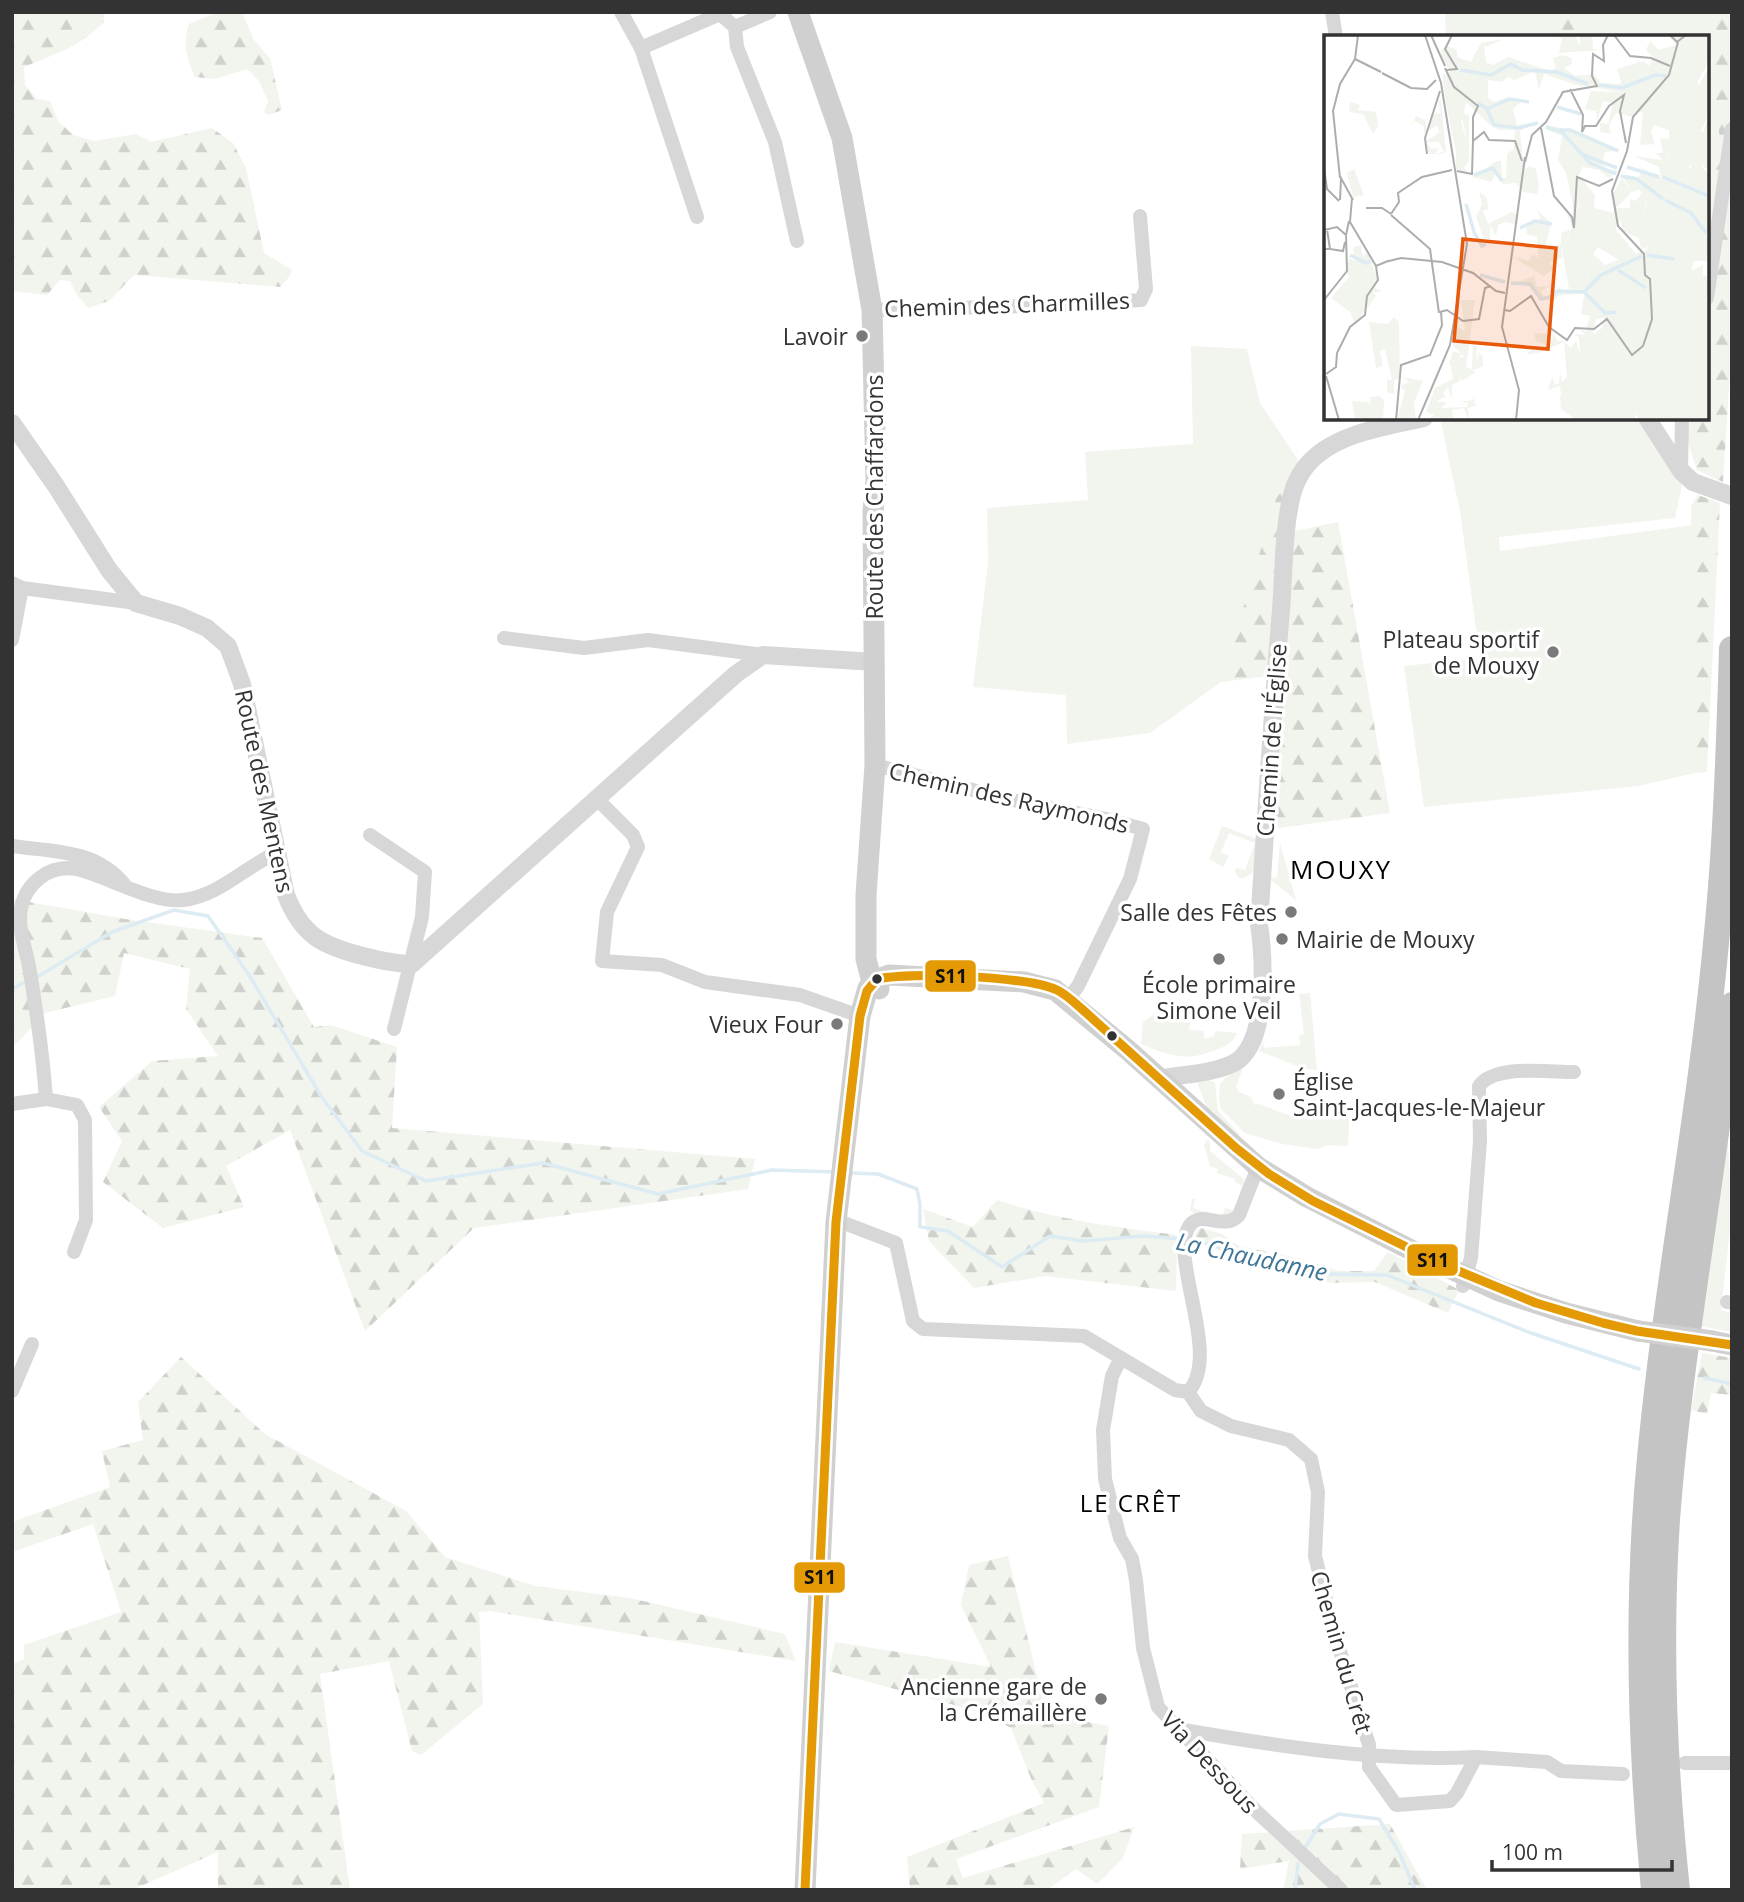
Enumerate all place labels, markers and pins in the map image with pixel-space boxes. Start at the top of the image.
place label: Lavoir [783,320,849,352]
marker: Lavoir [854,328,870,344]
place label: Plateau sportif de Mouxy [1383,623,1540,681]
marker: Plateau sportif de Mouxy [1545,644,1561,660]
place label: Salle des Fêtes [1120,896,1277,928]
marker: Salle des Fêtes [1283,904,1299,920]
place label: Mairie de Mouxy [1296,923,1475,955]
marker: Mairie de Mouxy [1274,931,1290,947]
marker: École primaire Simone Veil [1211,951,1227,967]
place label: École primaire Simone Veil [1142,968,1296,1026]
unlabelled marker [870,972,884,986]
place label: Vieux Four [709,1008,824,1040]
marker: Vieux Four [829,1016,845,1032]
unlabelled marker [1105,1029,1119,1043]
place label: Église Saint-Jacques-le-Majeur [1293,1065,1546,1123]
marker: Église Saint-Jacques-le-Majeur [1271,1086,1287,1102]
place label: Ancienne gare de la Crémaillère [901,1670,1087,1728]
marker: Ancienne gare de la Crémaillère [1093,1691,1109,1707]

